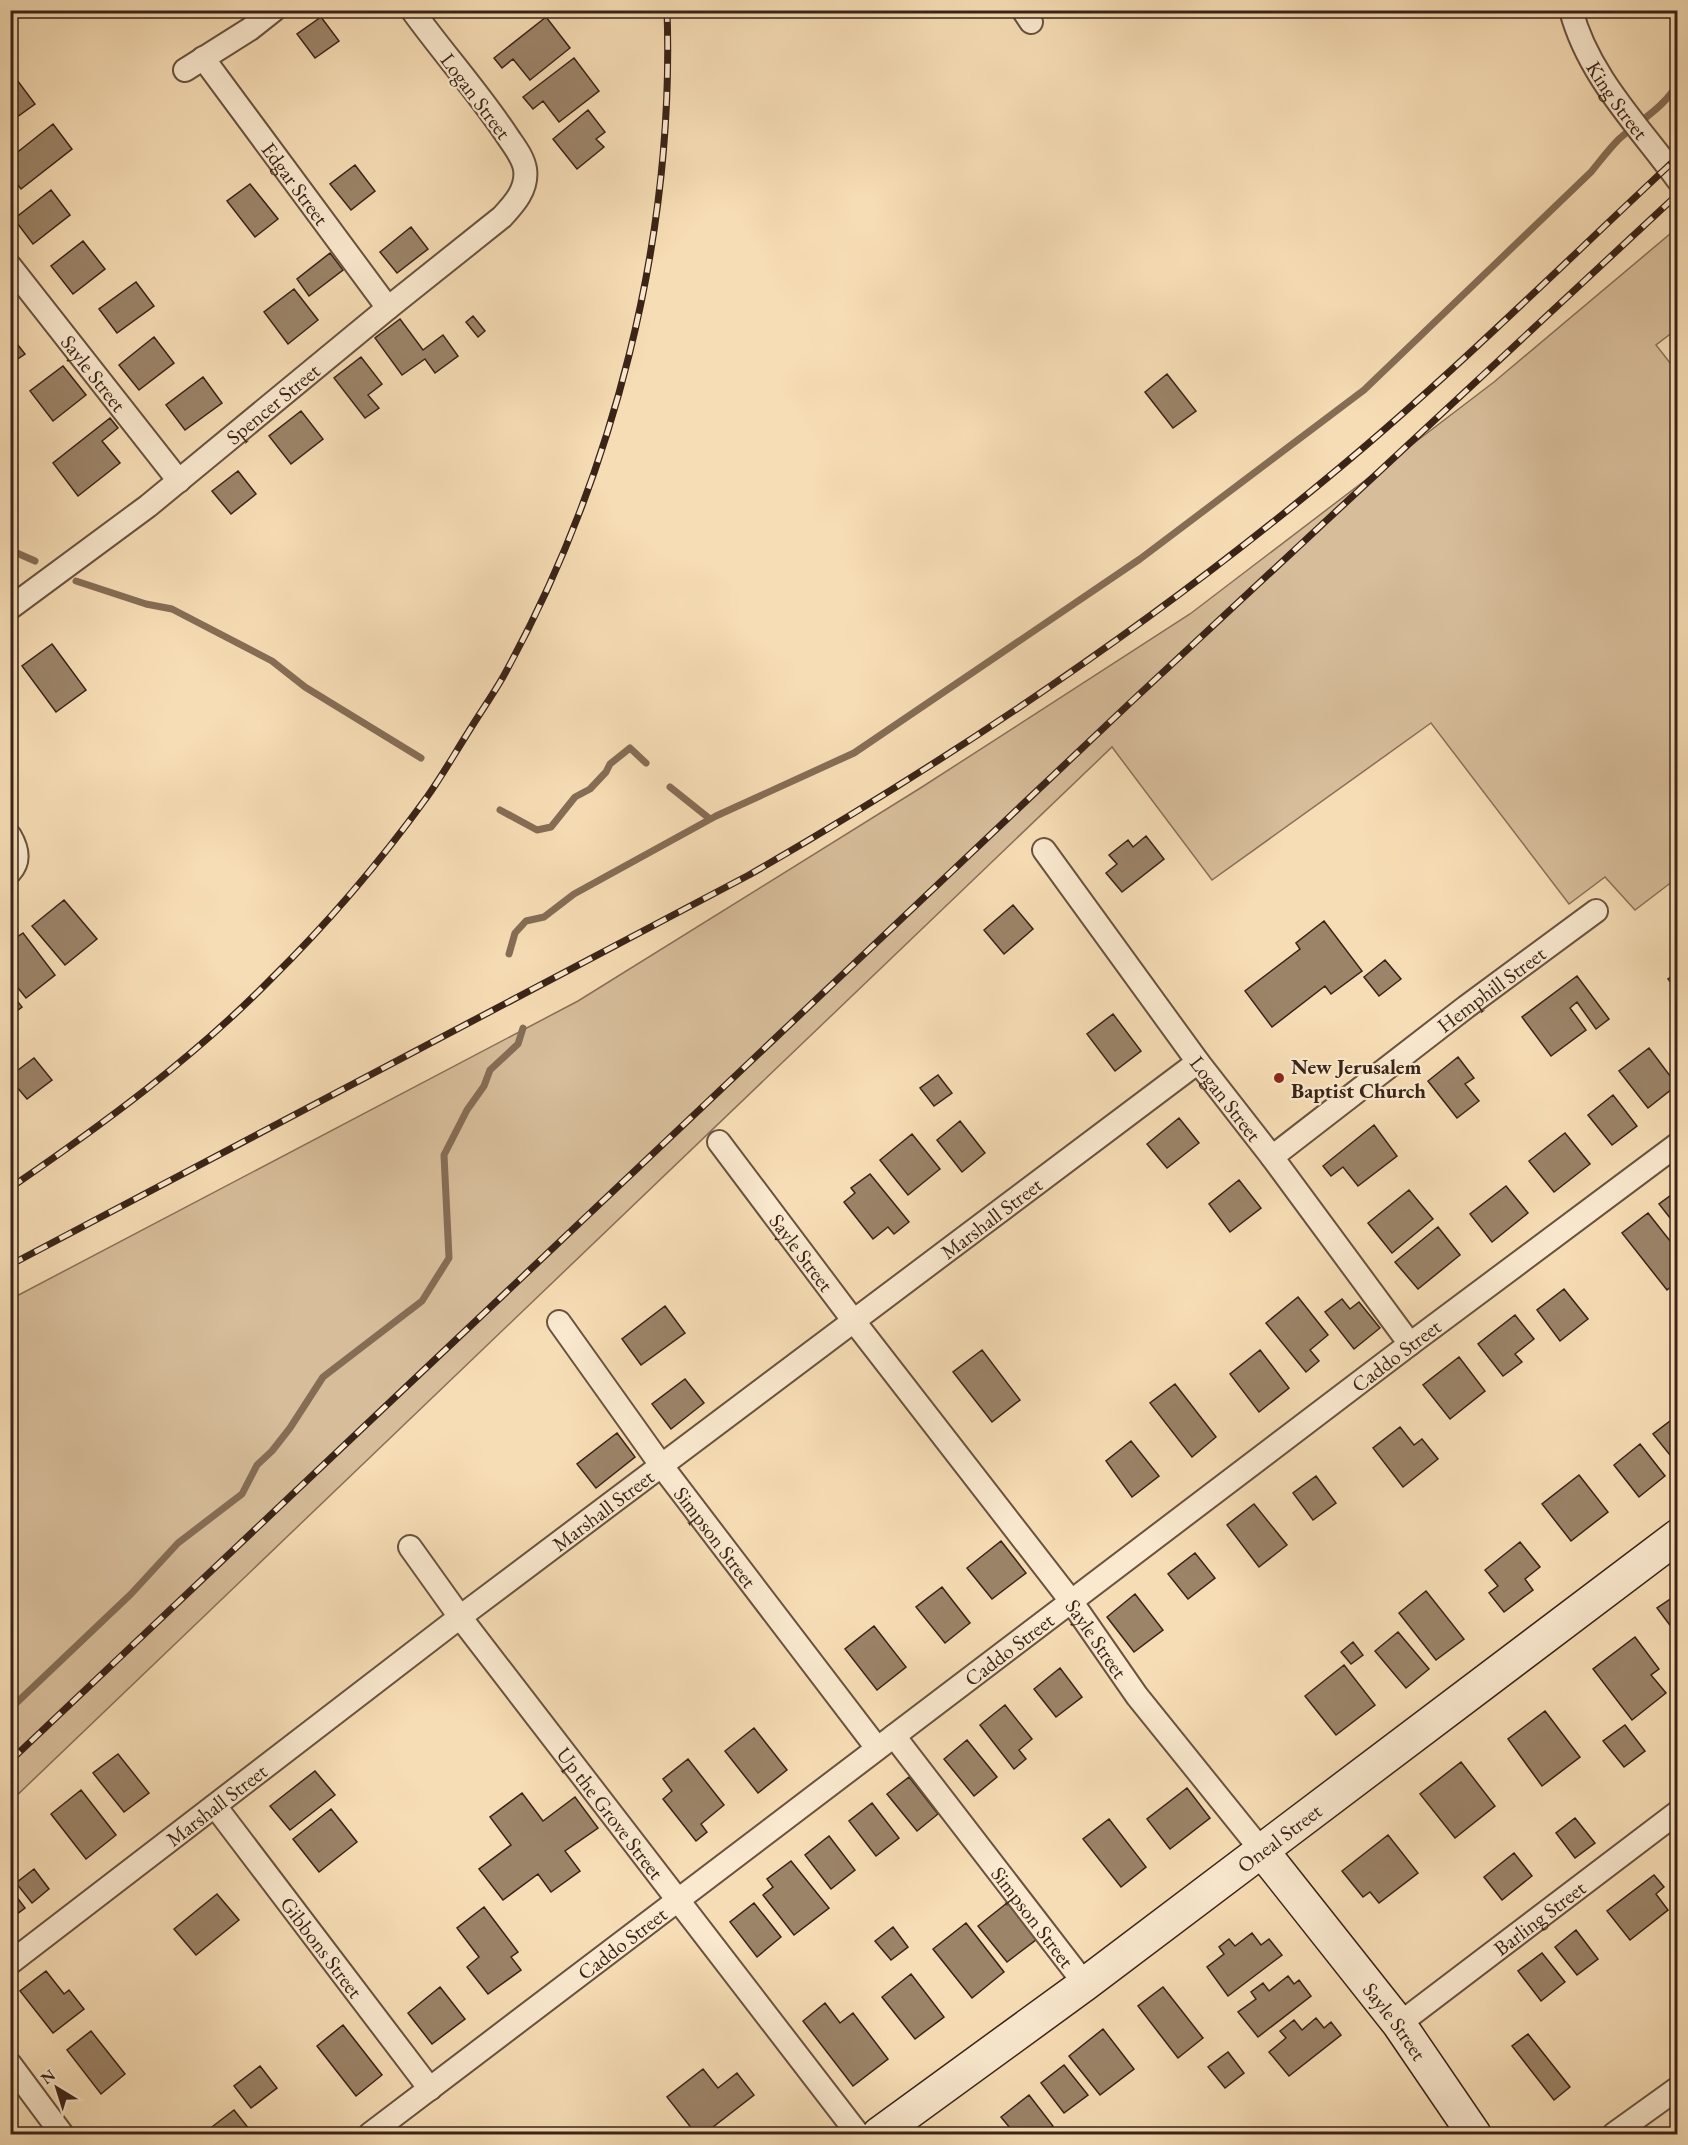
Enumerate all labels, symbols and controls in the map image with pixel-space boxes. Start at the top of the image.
street label: Logan Street [435,47,518,145]
street label: King Street [1581,56,1655,145]
street label: Edgar Street [256,136,336,231]
street label: Sayle Street [55,329,133,417]
street label: Spencer Street [220,356,325,450]
street label: Hemphill Street [1431,939,1551,1038]
street label: Logan Street [1184,1050,1268,1147]
place label: New Jerusalem Baptist Church [1291,1053,1426,1104]
marker: New Jerusalem Baptist Church [1272,1071,1286,1085]
street label: Marshall Street [935,1170,1048,1265]
street label: Sayle Street [764,1208,840,1297]
street label: Caddo Street [1346,1312,1446,1398]
street label: Marshall Street [546,1463,659,1557]
street label: Simpson Street [668,1481,763,1593]
street label: Sayle Street [1060,1593,1134,1684]
street label: Caddo Street [959,1606,1059,1692]
street label: Up the Grove Street [551,1741,670,1885]
street label: Marshall Street [160,1757,272,1852]
street label: Oneal Street [1231,1797,1327,1878]
street label: Simpson Street [986,1861,1081,1973]
street label: Barling Street [1488,1874,1591,1961]
street label: Gibbons Street [275,1891,370,2004]
street label: Caddo Street [572,1900,672,1985]
street label: Sayle Street [1357,1976,1433,2066]
north arrow [27,2058,87,2118]
text: N [37,2064,60,2089]

